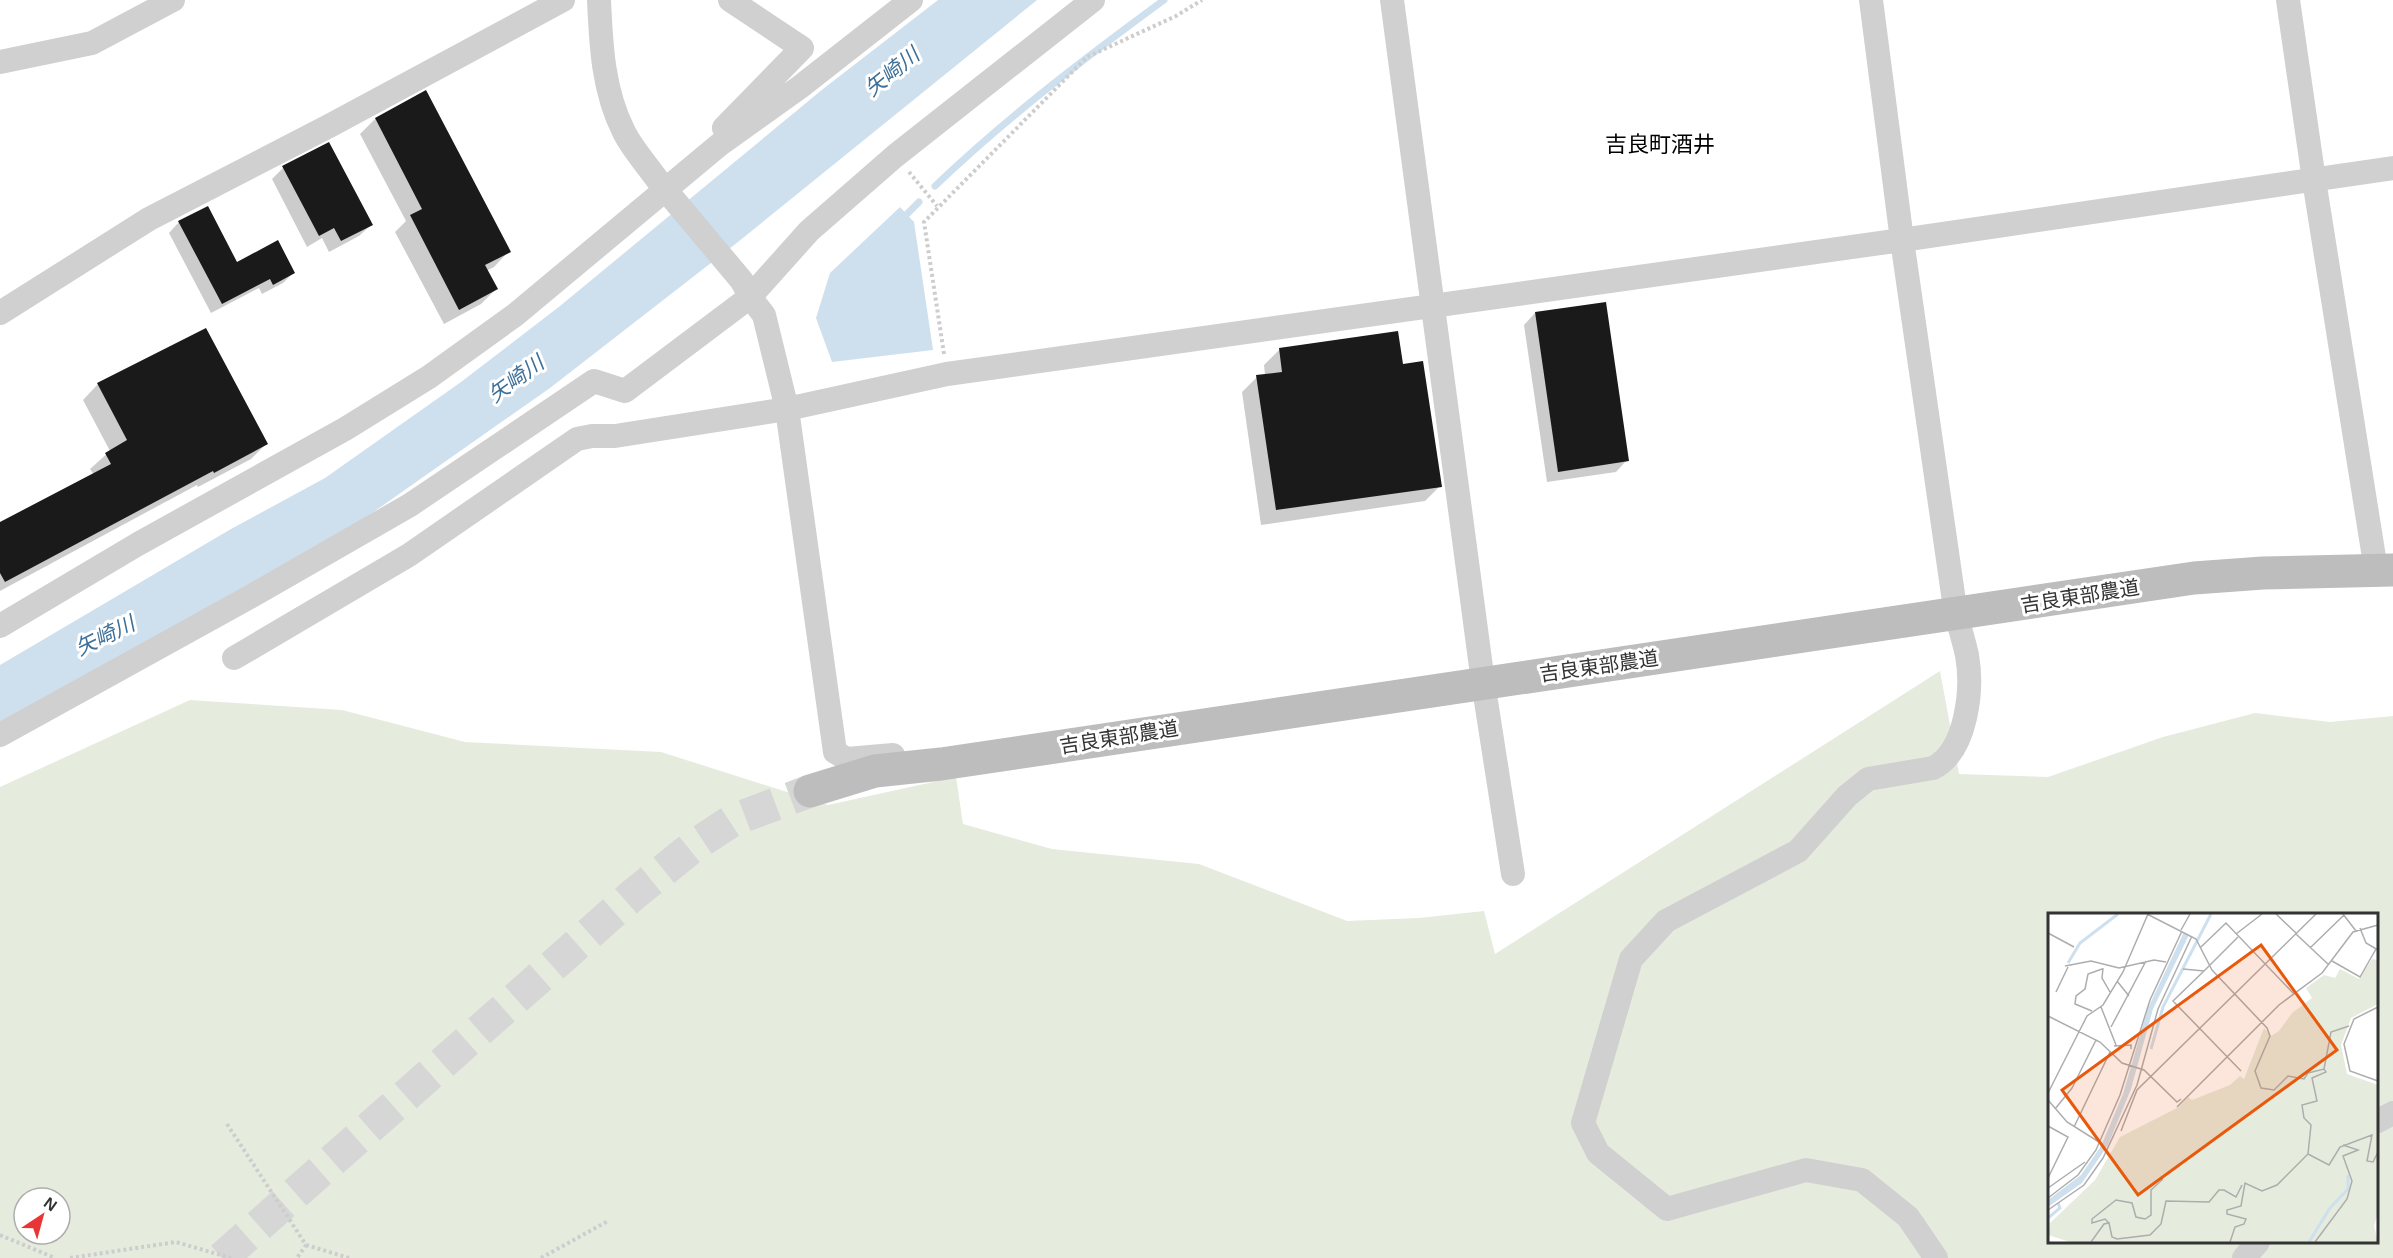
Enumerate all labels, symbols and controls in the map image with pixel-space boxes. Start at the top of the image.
water label: 矢崎川 [860,42,925,100]
district label: 吉良町酒井 [1605,132,1715,157]
water label: 矢崎川 [483,350,550,406]
street label: 吉良東部農道 [2019,576,2141,616]
water label: 矢崎川 [71,611,140,660]
street label: 吉良東部農道 [1538,647,1660,685]
street label: 吉良東部農道 [1058,717,1180,757]
inset map [2048,913,2378,1243]
north arrow [12,1186,72,1246]
text: N [41,1194,60,1215]

